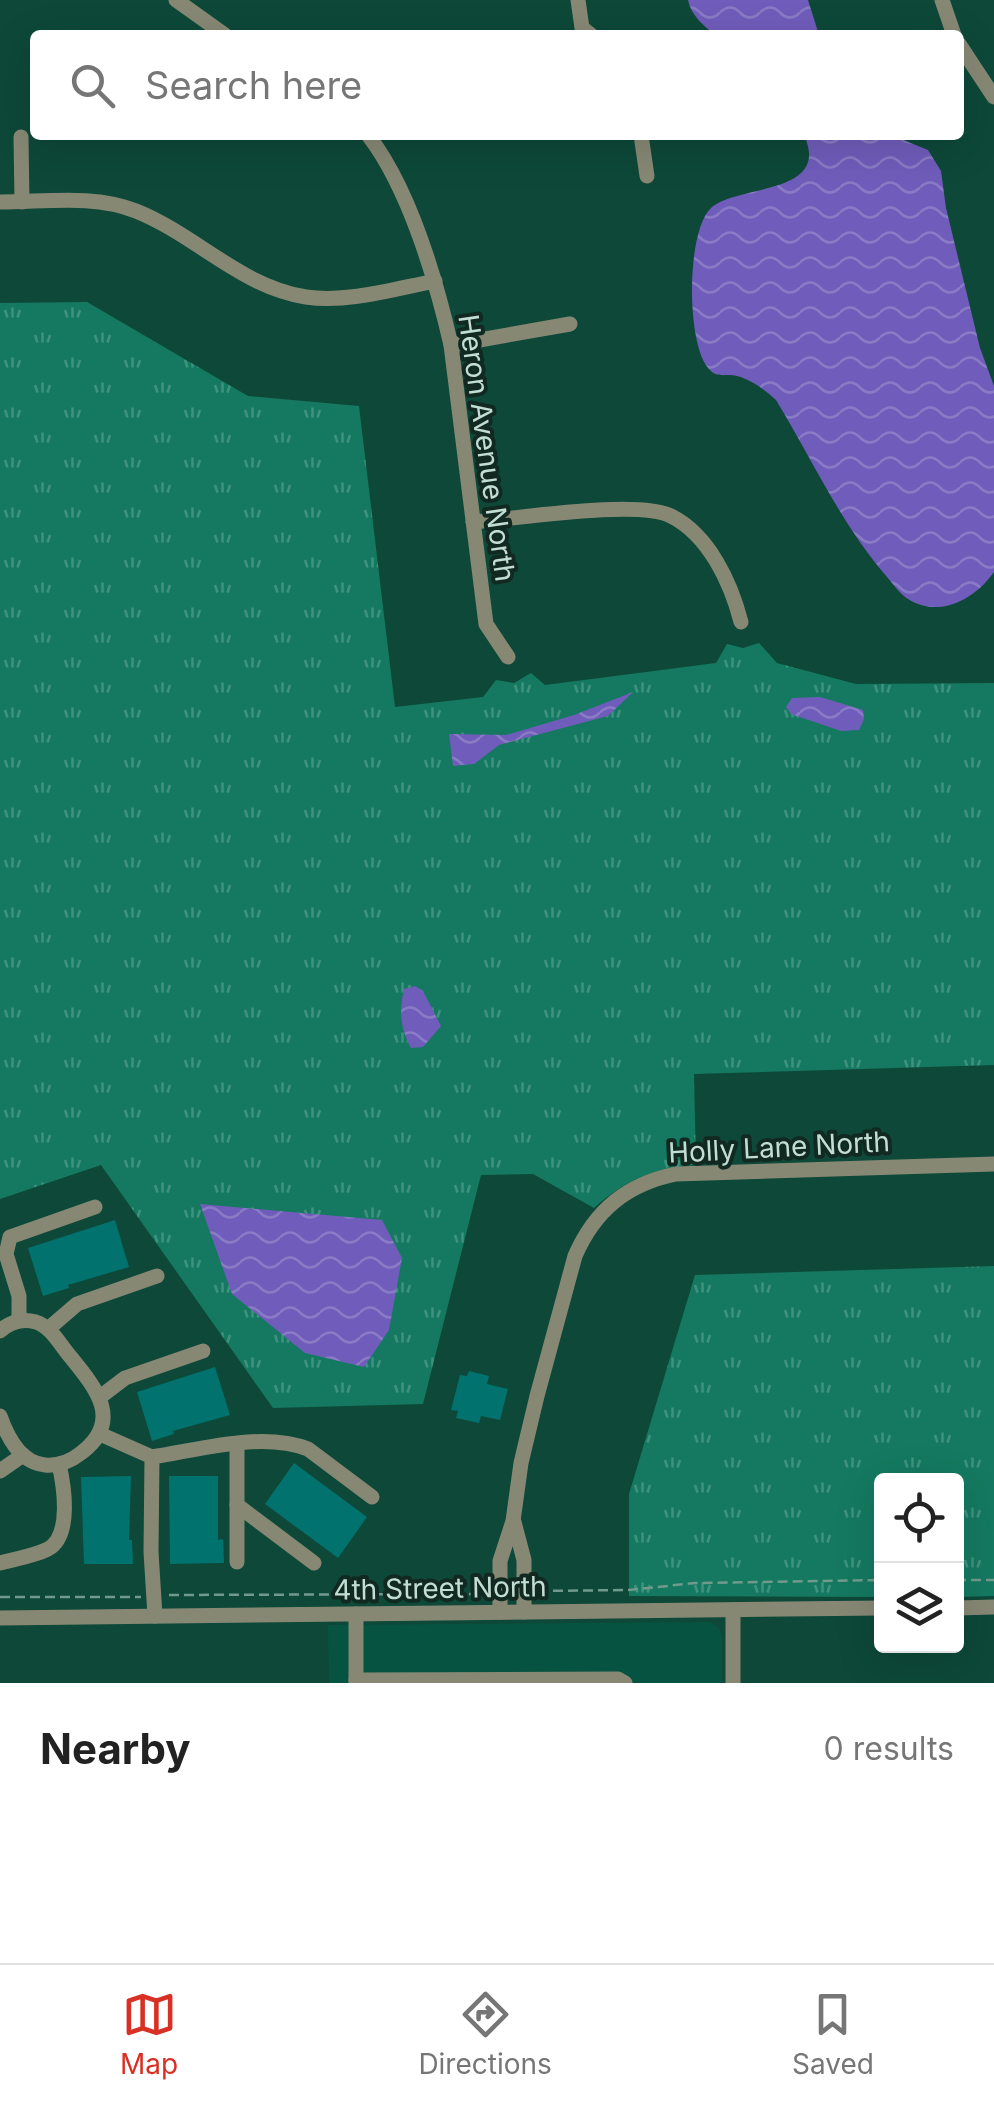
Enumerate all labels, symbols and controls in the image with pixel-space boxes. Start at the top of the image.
search box [30,30,964,140]
icon: search [65,58,120,113]
text: Search here [145,62,362,108]
street label: Heron Avenue North [451,312,523,584]
street label: Holly Lane North [667,1124,891,1170]
map controls [874,1473,964,1653]
button: locate [874,1473,964,1563]
button: layers [874,1563,964,1653]
street label: 4th Street North [333,1569,547,1607]
text: Nearby [40,1723,191,1774]
text: 0 results [824,1729,954,1768]
tab: Map [120,1987,178,2081]
tab: Directions [418,1987,552,2081]
tab: Saved [792,1987,874,2081]

